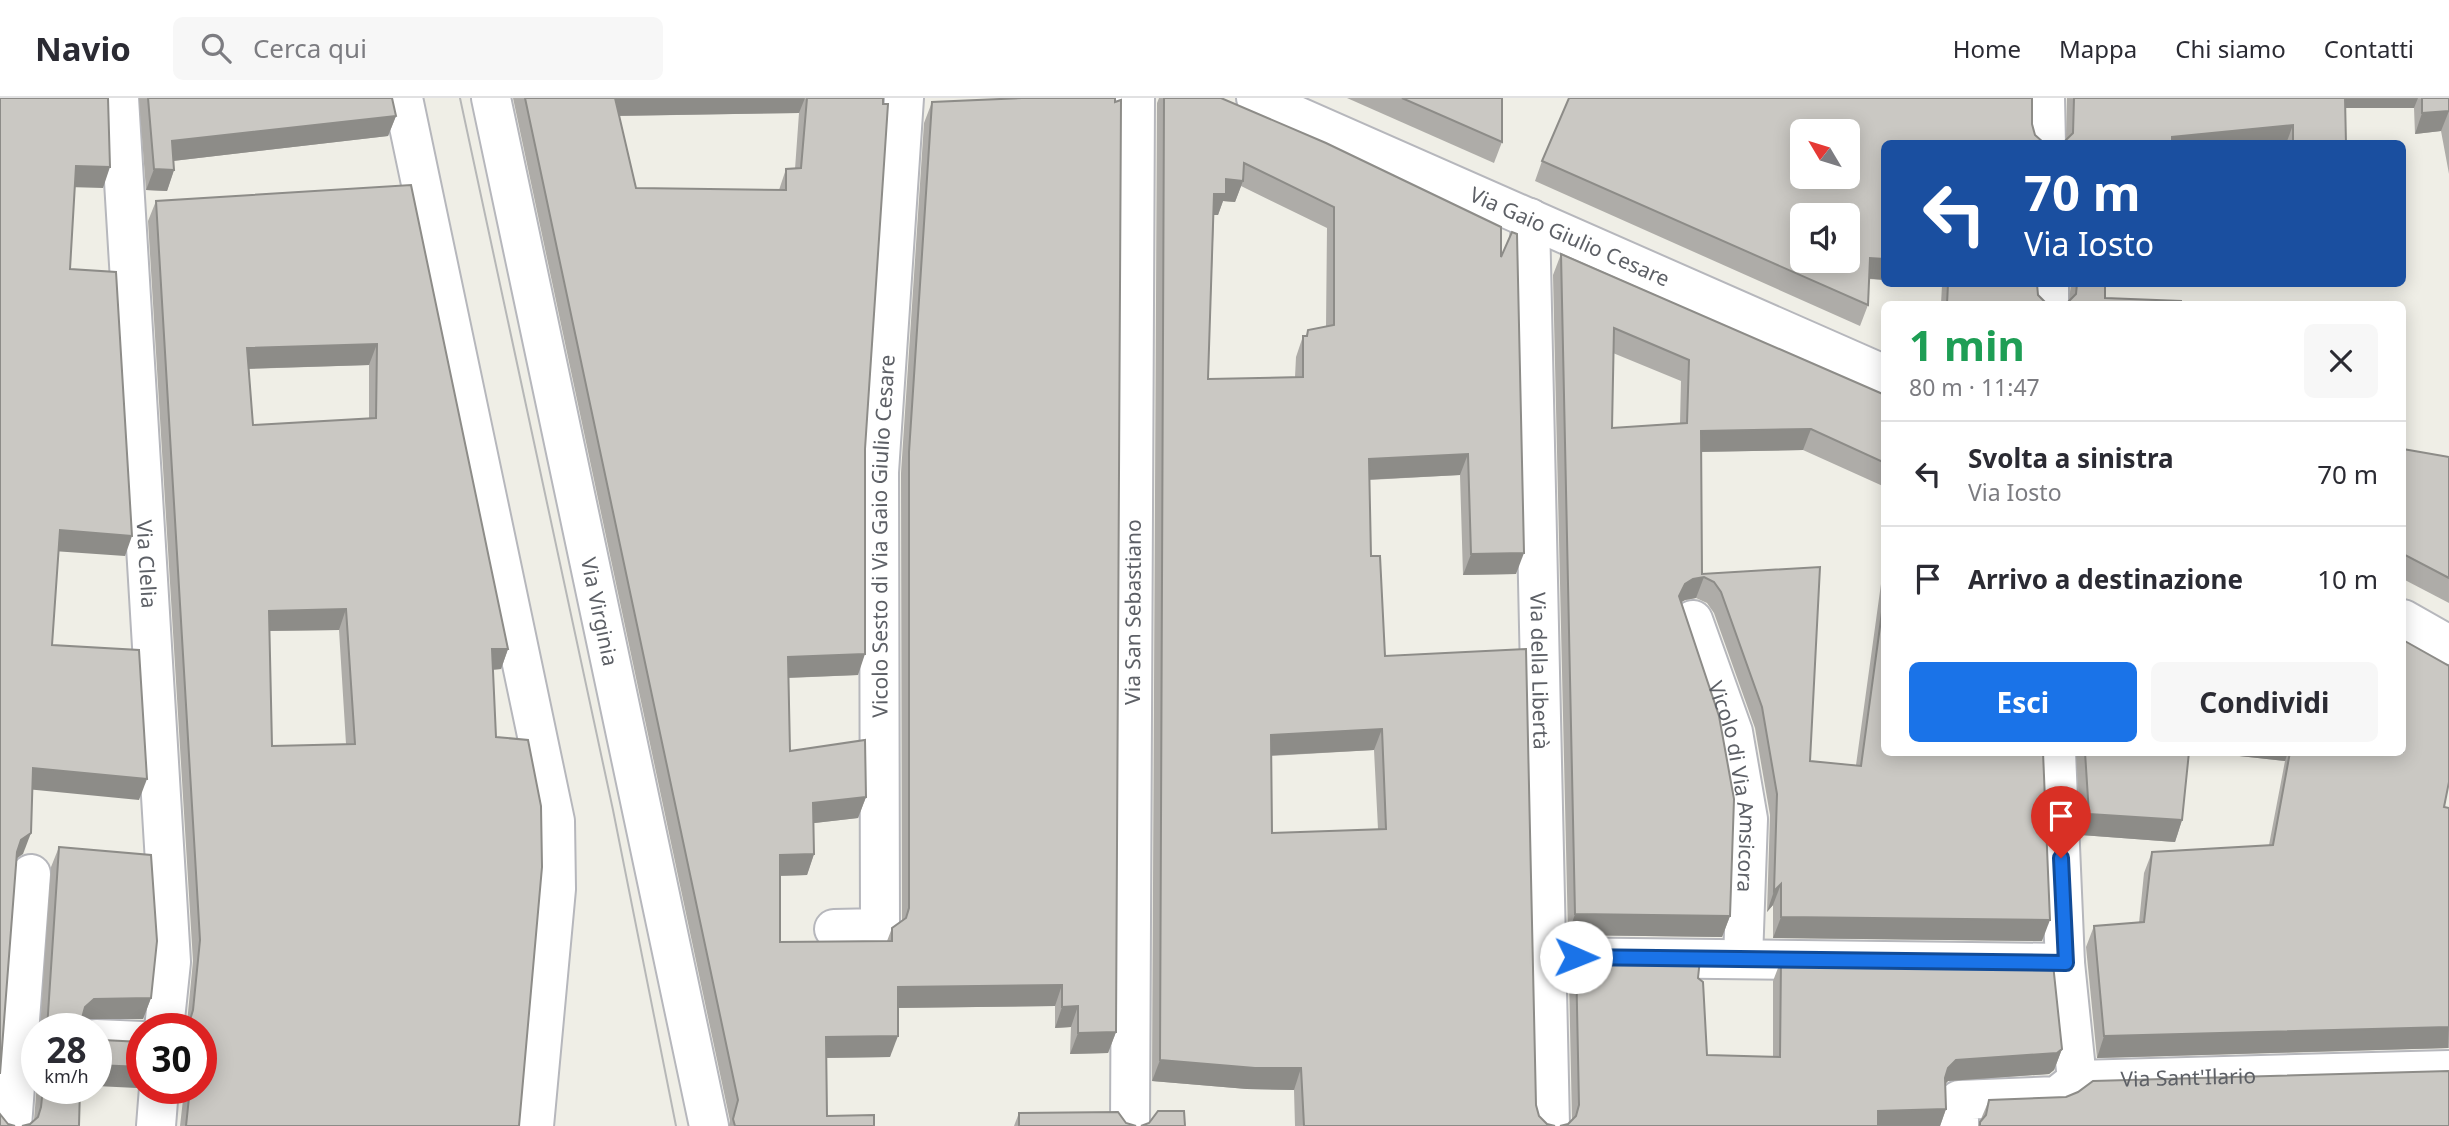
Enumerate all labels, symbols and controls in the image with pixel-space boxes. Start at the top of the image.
search box [173,17,663,80]
text: Navio [35,26,131,71]
icon: search [197,29,235,67]
text: Cerca qui [253,30,367,66]
text: Home [1953,32,2021,65]
text: Mappa [2059,32,2137,65]
text: Chi siamo [2175,32,2286,65]
text: Contatti [2324,32,2414,65]
north arrow [1790,119,1860,189]
map controls [1790,119,1860,273]
text: 70 m [2024,159,2141,225]
icon: left [1909,168,2000,259]
street label: Via Gaio Giulio Cesare [1466,180,1674,293]
button: sound [1790,203,1860,273]
text: Via Iosto [2024,222,2154,265]
text: 1 min [1909,316,2025,373]
button: close [2304,324,2378,398]
street label: Vicolo Sesto di Via Gaio Giulio Cesare [865,354,901,718]
text: 80 m · 11:47 [1909,371,2040,403]
text: Svolta a sinistra [1968,440,2174,476]
icon: left [1909,455,1947,493]
text: 70 m [2317,456,2378,492]
text: Via Iosto [1968,476,2062,508]
street label: Via Clelia [130,519,164,609]
street label: Via San Sebastiano [1118,519,1147,705]
street label: Via Virginia [575,555,625,668]
icon: arrive [1909,560,1947,598]
text: Arrivo a destinazione [1968,561,2243,597]
text: 10 m [2317,561,2378,597]
street label: Via della Libertà [1524,592,1556,750]
button: Esci [1909,662,2137,742]
button: Condividi [2151,662,2378,742]
street label: Vicolo di Via Amsicora [1702,677,1762,893]
pin [2031,786,2091,858]
icon: arrive [2042,797,2080,835]
position arrow [1539,920,1613,994]
speed limit sign: 30 [126,1013,217,1104]
text: 28 [46,1026,87,1073]
street label: Via Sant'Ilario [2120,1061,2256,1093]
text: km/h [44,1064,89,1088]

